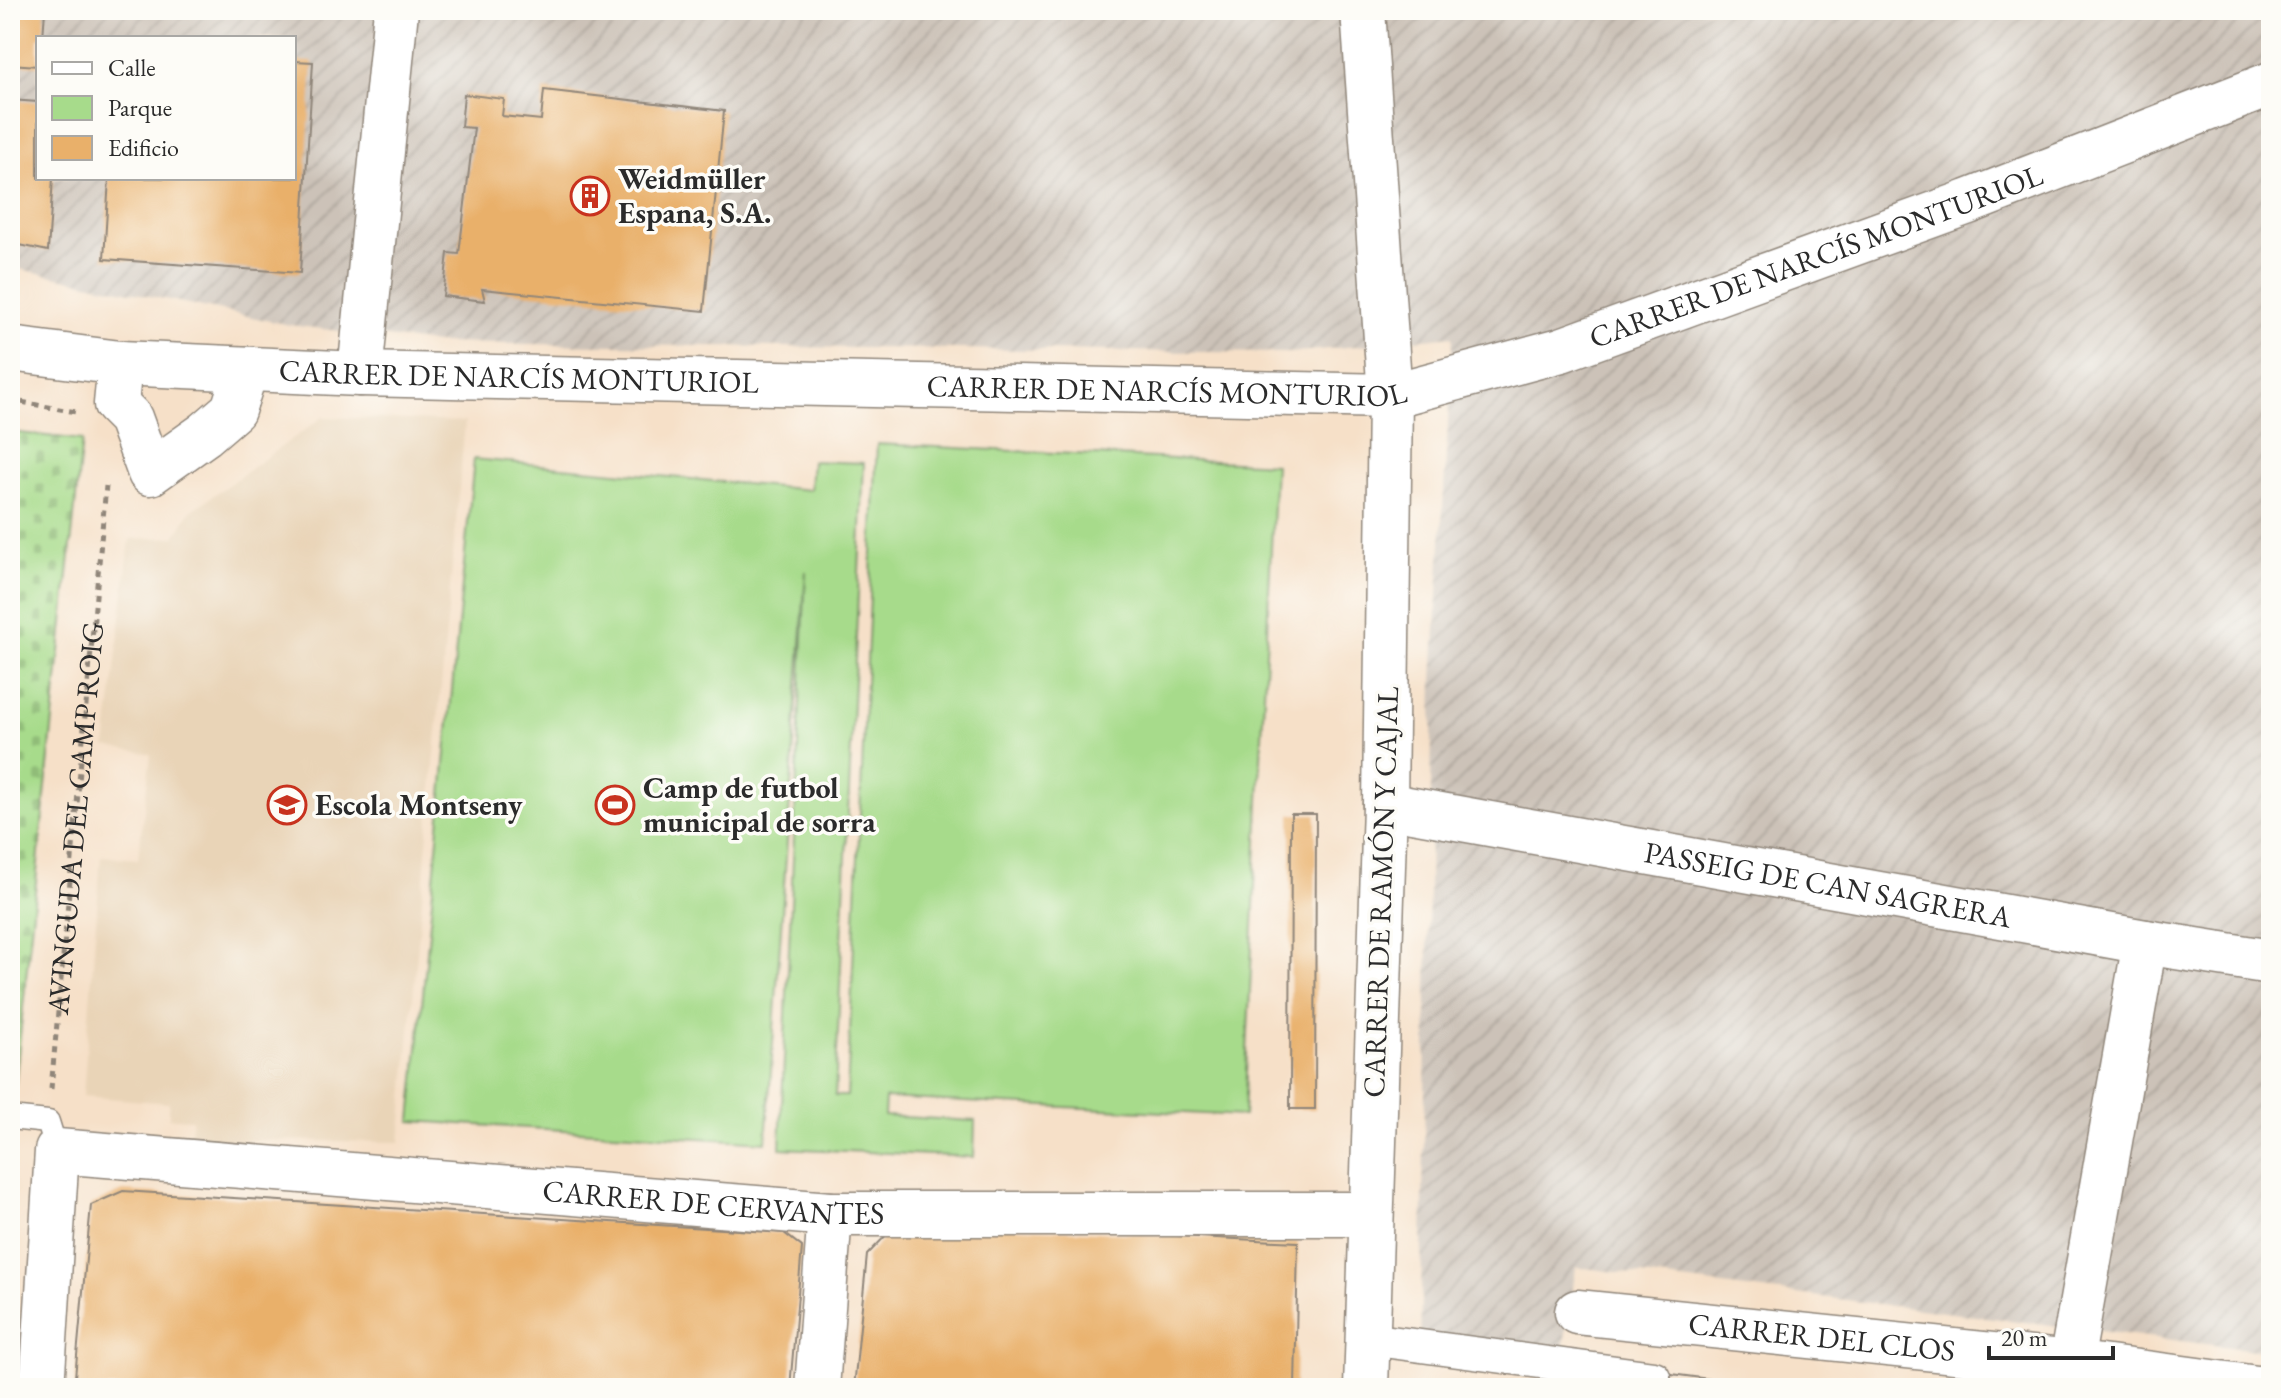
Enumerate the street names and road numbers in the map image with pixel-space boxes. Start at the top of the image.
street label: CARRER DE NARCÍS MONTURIOL [1584,155,2048,357]
street label: CARRER DE NARCÍS MONTURIOL [278,350,760,402]
street label: CARRER DE NARCÍS MONTURIOL [926,366,1411,415]
street label: AVINGUDA DEL CAMP ROIG [38,620,113,1017]
street label: CARRER DE RAMÓN Y CAJAL [1354,685,1407,1098]
street label: PASSEIG DE CAN SAGRERA [1641,832,2015,937]
street label: CARRER DE CERVANTES [541,1171,884,1233]
street label: CARRER DEL CLOS [1686,1304,1957,1370]

